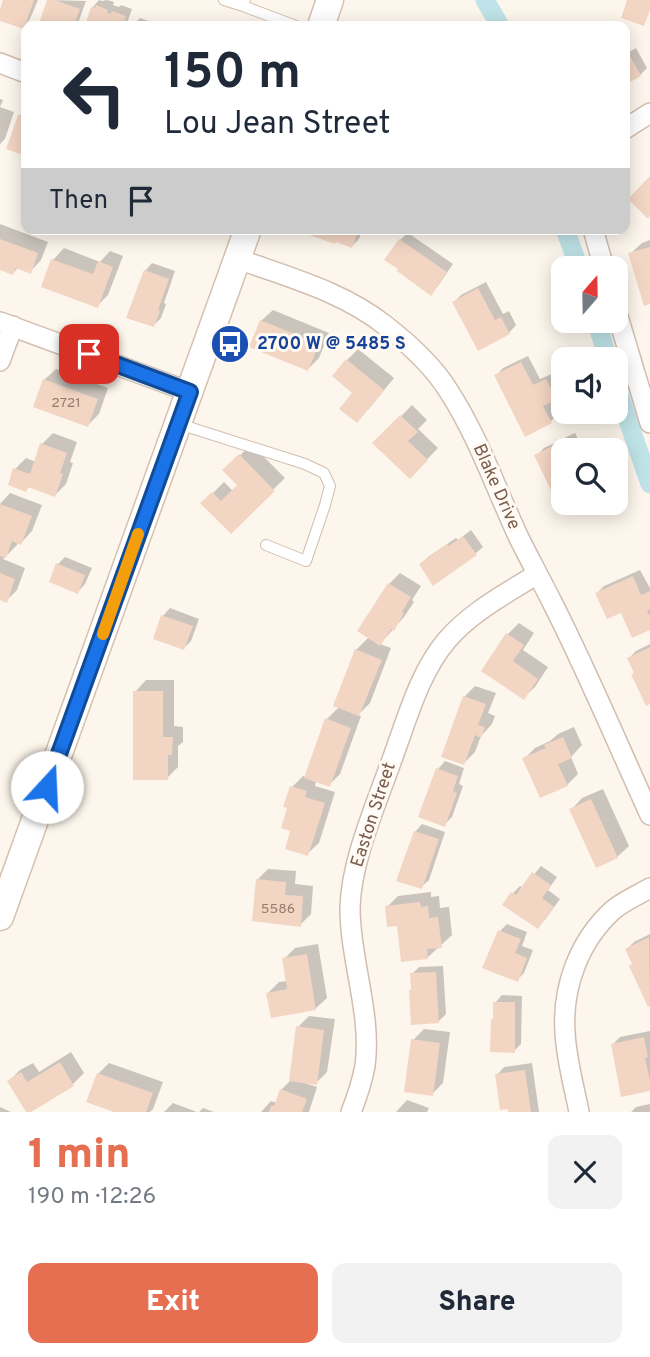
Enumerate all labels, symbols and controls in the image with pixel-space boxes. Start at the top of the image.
text: 150 m [164,44,301,106]
icon: left [49,49,140,140]
text: Lou Jean Street [164,105,391,145]
icon: arrive [122,182,160,220]
text: Then [49,185,108,218]
north arrow [551,256,628,332]
map controls [551,256,628,515]
bus stop icon: 2700 W @ 5485 S [209,323,251,365]
pin [59,324,119,384]
place label: 2700 W @ 5485 S [257,333,406,356]
icon: arrive [70,335,108,373]
button: sound [551,347,628,424]
house number: 2721 [51,395,81,412]
button: search [551,438,628,515]
street label: Blake Drive [467,440,525,534]
position arrow [10,750,84,824]
street label: Easton Street [346,760,402,870]
house number: 5586 [261,901,295,918]
text: 1 min [28,1130,131,1183]
button: close [548,1135,622,1209]
text: 190 m · 12:26 [28,1183,156,1212]
button: Exit [28,1263,318,1343]
button: Share [332,1263,622,1343]

